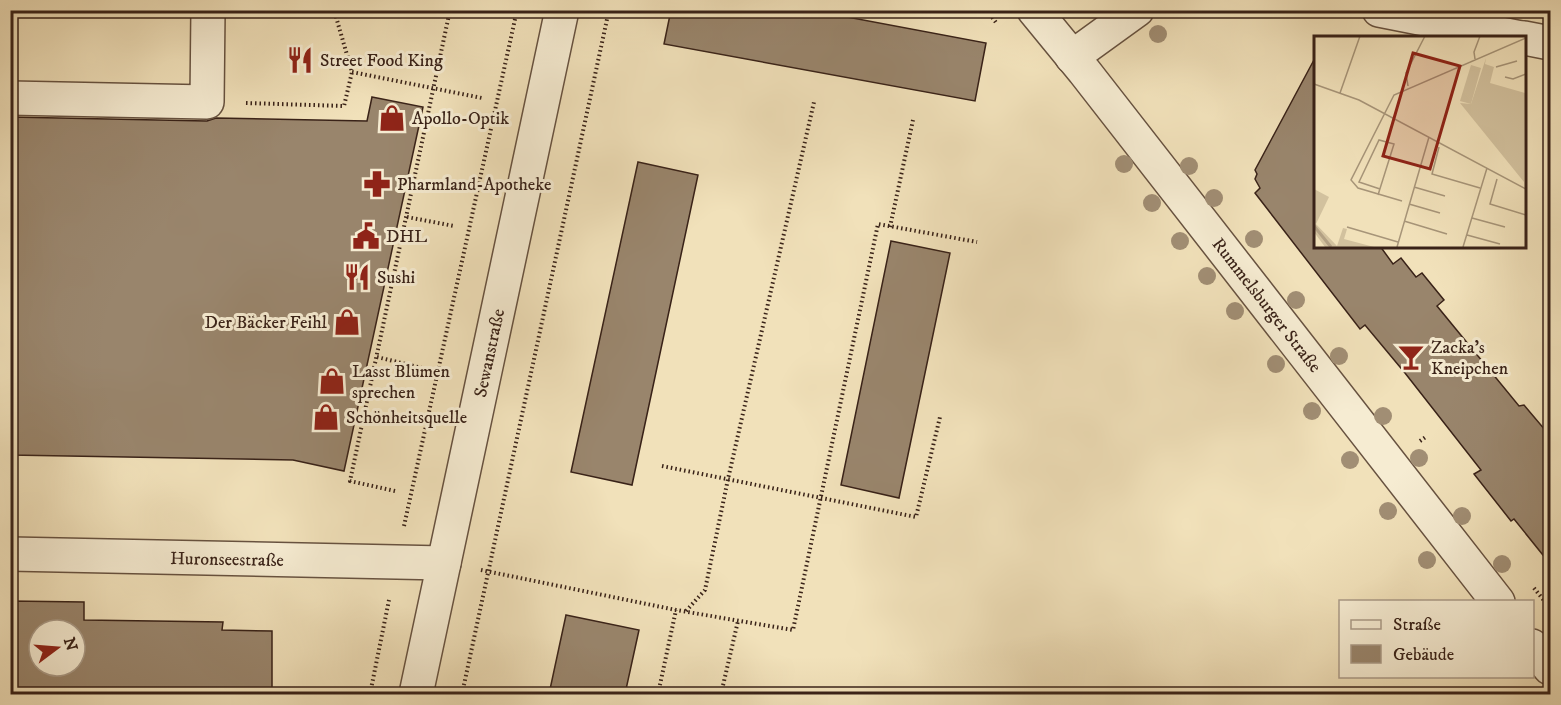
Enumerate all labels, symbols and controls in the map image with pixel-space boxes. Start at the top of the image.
inset map [1314,36,1525,248]
restaurant icon: Street Food King [285,45,315,75]
place label: Street Food King [320,50,443,72]
shop icon: Apollo-Optik [377,103,407,133]
place label: Apollo-Optik [412,108,509,130]
pharmacy icon: Pharmland-Apotheke [362,169,392,199]
place label: Pharmland-Apotheke [397,174,552,196]
public building icon: DHL [351,221,381,251]
place label: DHL [386,226,427,248]
street label: Rummelsburger Straße [1207,234,1326,377]
restaurant icon: Sushi [342,262,372,292]
place label: Sushi [377,267,415,289]
shop icon: Der Bäcker Feihl [332,307,362,337]
street label: Sewanstraße [470,307,510,399]
place label: Der Bäcker Feihl [204,312,328,334]
place label: Zacka's Kneipchen [1431,337,1509,380]
bar icon: Zacka's Kneipchen [1396,342,1426,372]
place label: Lasst Blumen sprechen [352,361,451,404]
shop icon: Lasst Blumen sprechen [317,366,347,396]
shop icon: Schönheitsquelle [311,402,341,432]
place label: Schönheitsquelle [346,407,467,429]
street label: Huronseestraße [170,548,284,572]
legend [1339,600,1534,678]
text: Straße [1393,614,1441,636]
north arrow [27,618,87,678]
text: N [59,635,82,653]
text: Gebäude [1393,644,1454,666]

